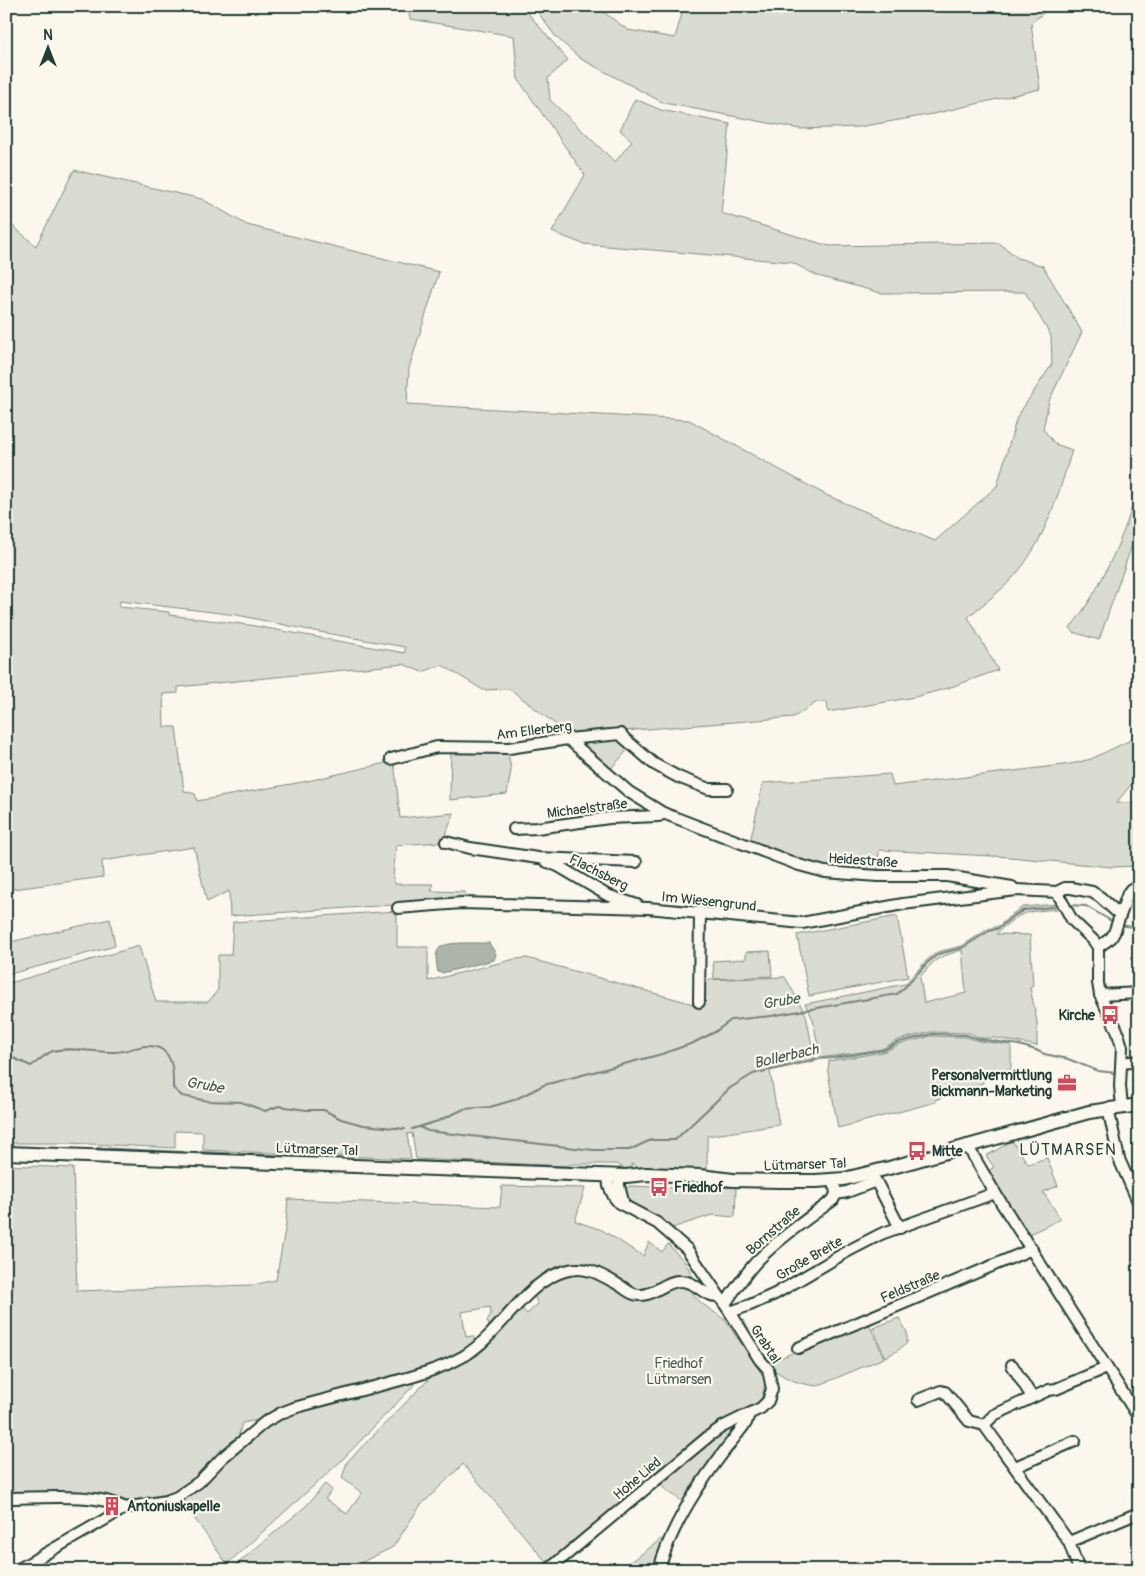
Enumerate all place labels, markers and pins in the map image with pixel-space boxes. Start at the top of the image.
bus stop icon: Kirche [1099,1004,1121,1026]
place label: Kirche [1058,1007,1096,1024]
place label: Personalvermittlung Bickmann-Marketing [931,1067,1052,1100]
office icon: Personalvermittlung Bickmann-Marketing [1056,1072,1078,1094]
bus stop icon: Mitte [906,1140,928,1162]
place label: Mitte [932,1143,964,1160]
bus stop icon: Friedhof [648,1176,670,1198]
place label: Friedhof [674,1179,724,1196]
building icon: Antoniuskapelle [101,1495,123,1517]
place label: Antoniuskapelle [127,1498,221,1515]

